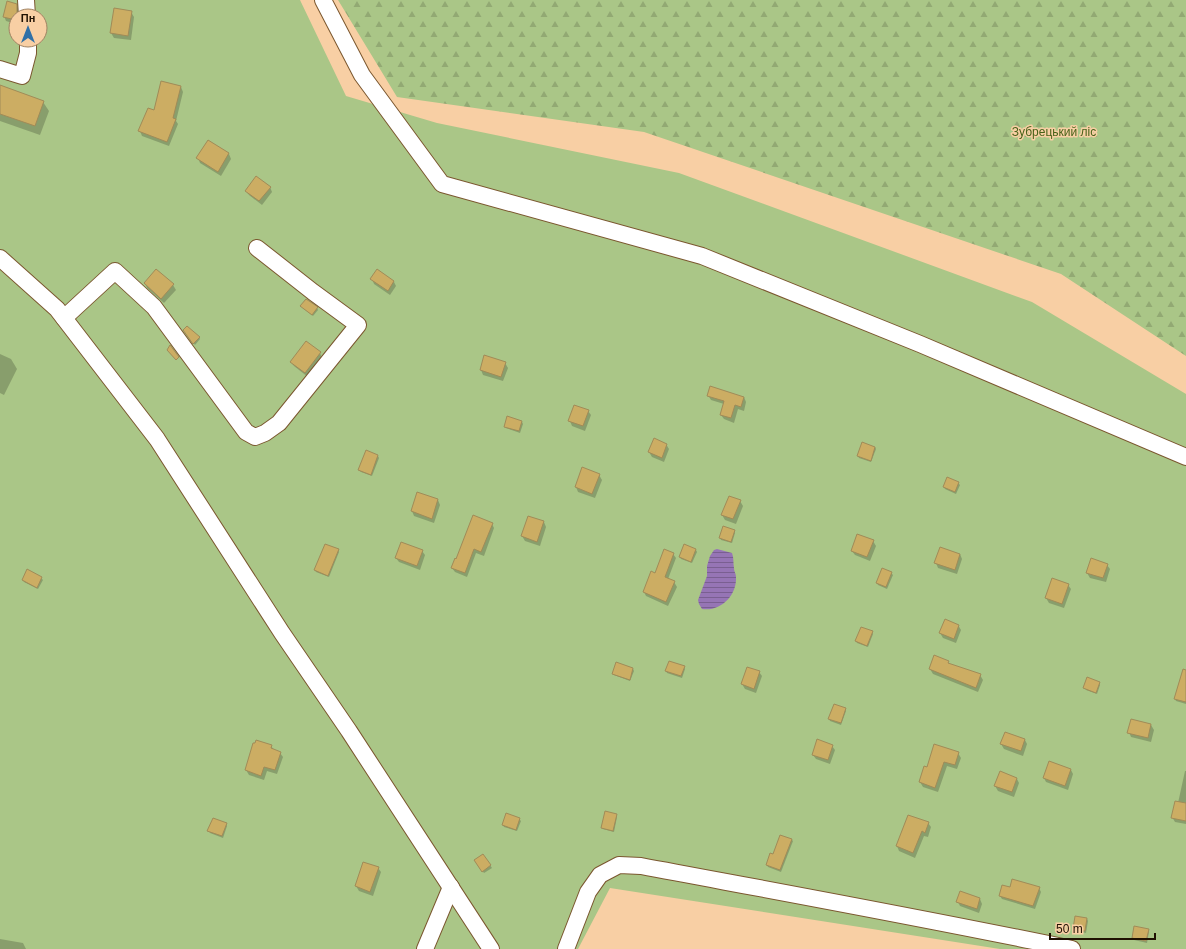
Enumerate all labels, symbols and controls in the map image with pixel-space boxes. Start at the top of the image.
north arrow [8,8,48,48]
text: Пн [21,12,35,24]
park label: Зубрецький ліс [1012,125,1096,139]
scale bar [1050,915,1155,941]
text: 50 m [1056,922,1083,936]

